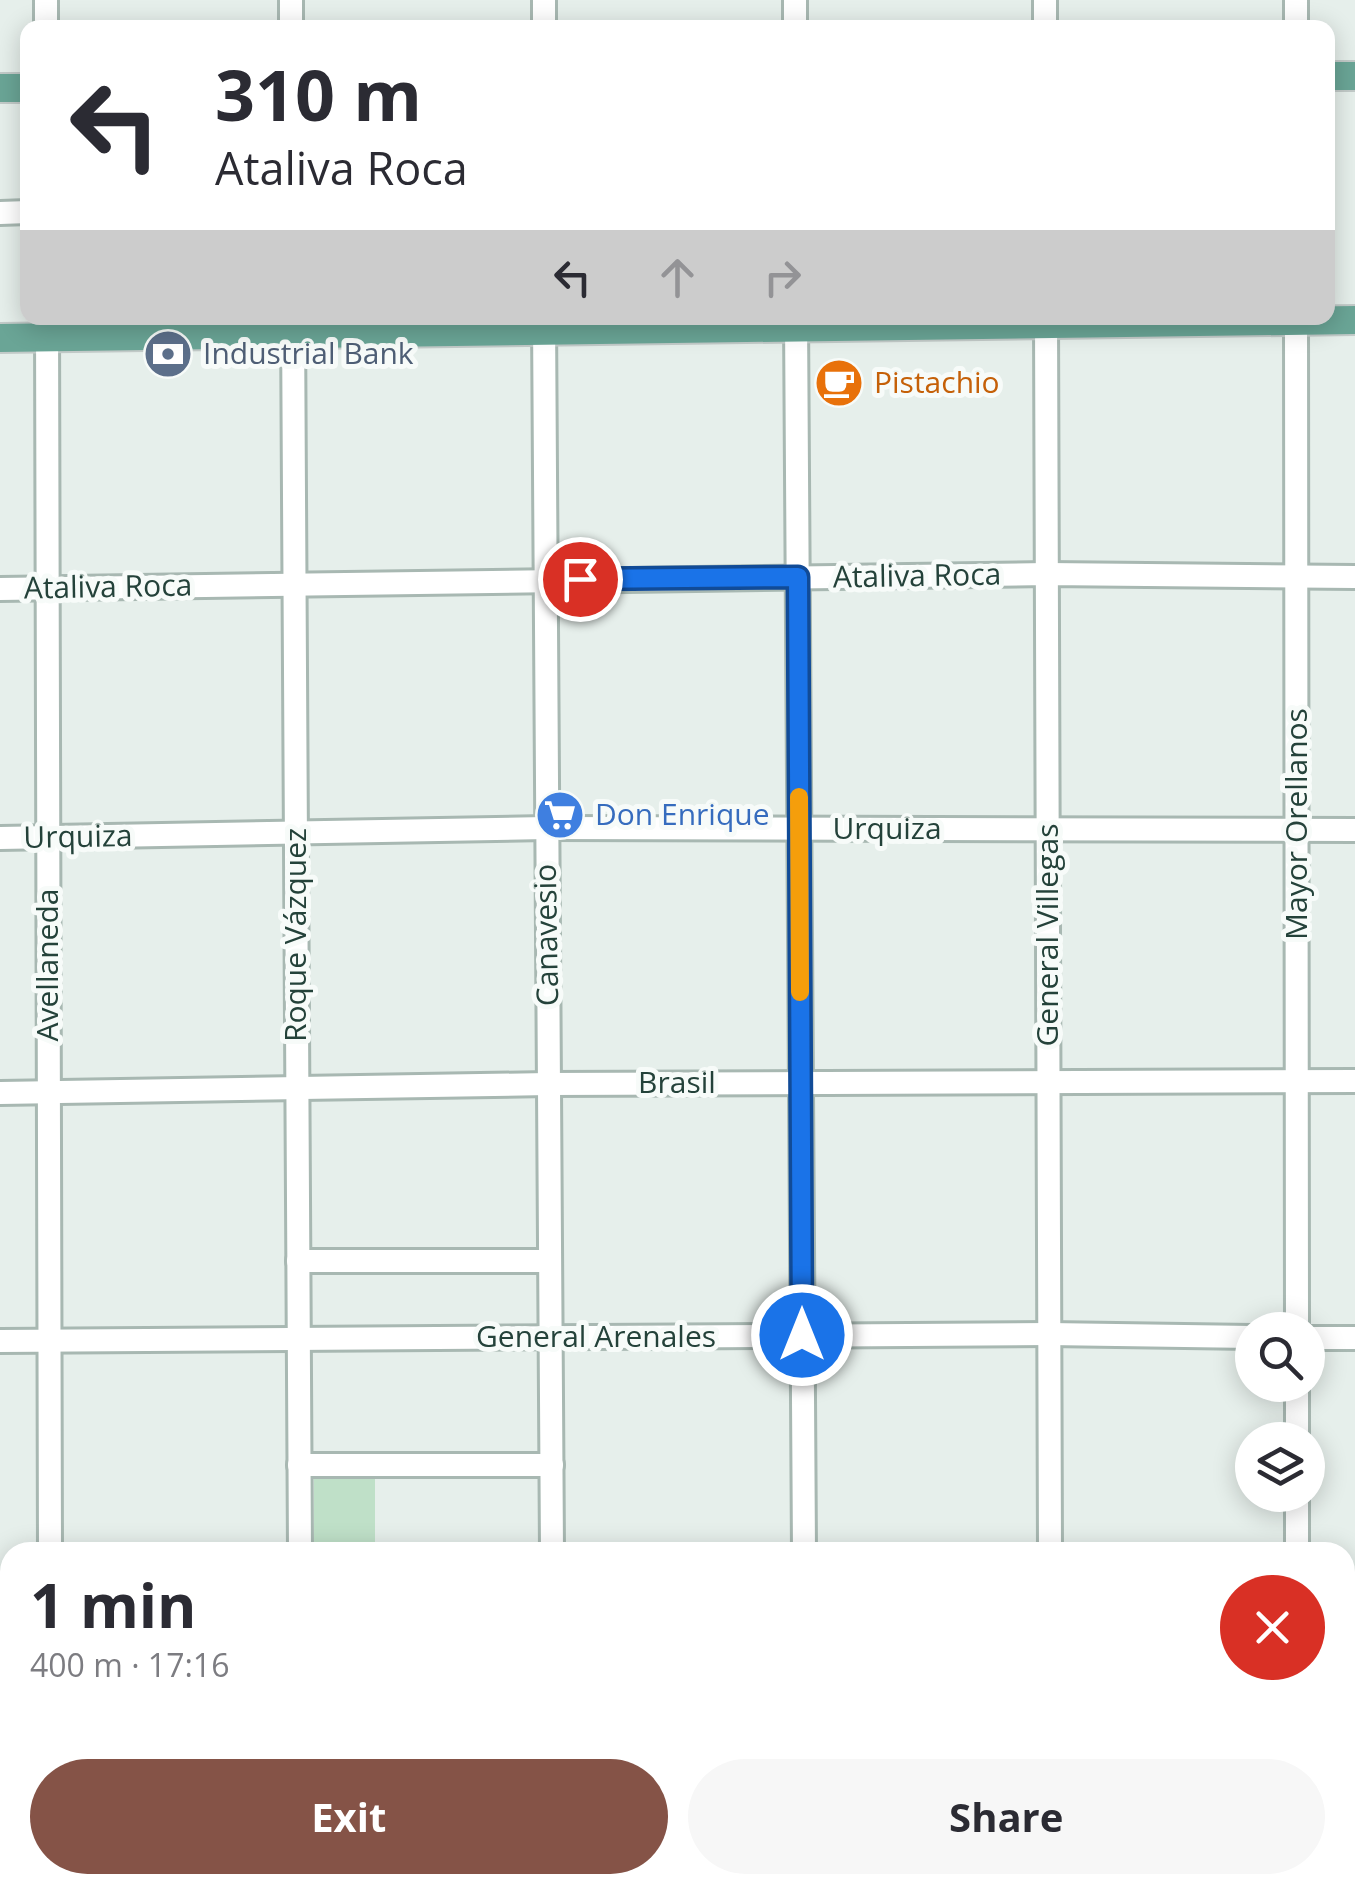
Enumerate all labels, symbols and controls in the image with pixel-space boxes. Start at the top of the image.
text: 310 m [215,46,422,142]
icon: left [50,60,180,190]
text: Ataliva Roca [215,137,468,198]
icon: left [545,250,600,305]
icon: ahead [650,250,705,305]
icon: right [755,250,810,305]
bank icon: Industrial Bank [142,328,194,380]
place label: Industrial Bank [203,332,414,373]
cafe icon: Pistachio [813,357,865,409]
place label: Pistachio [874,361,1000,402]
pin [538,537,623,622]
icon: arrive [553,552,608,607]
street label: Ataliva Roca [832,553,1002,596]
street label: Ataliva Roca [23,564,193,607]
street label: Mayor Orellanos [1275,708,1316,940]
supermarket icon: Don Enrique [534,789,586,841]
place label: Don Enrique [595,793,770,834]
street label: Urquiza [832,807,942,848]
street label: Urquiza [23,814,133,857]
street label: General Villegas [1026,824,1067,1046]
street label: Roque Vázquez [274,828,315,1042]
street label: Canavesio [524,863,567,1007]
street label: Avellaneda [26,889,67,1041]
street label: Brasil [638,1061,716,1102]
position arrow [750,1283,854,1387]
map controls [1235,1312,1325,1512]
button: search [1235,1312,1325,1402]
street label: General Arenales [476,1315,716,1356]
button: layers [1235,1422,1325,1512]
text: 1 min [30,1564,197,1646]
button: close [1220,1575,1325,1680]
text: 400 m · 17:16 [30,1643,229,1686]
button: Exit [30,1759,668,1874]
button: Share [688,1759,1325,1874]

